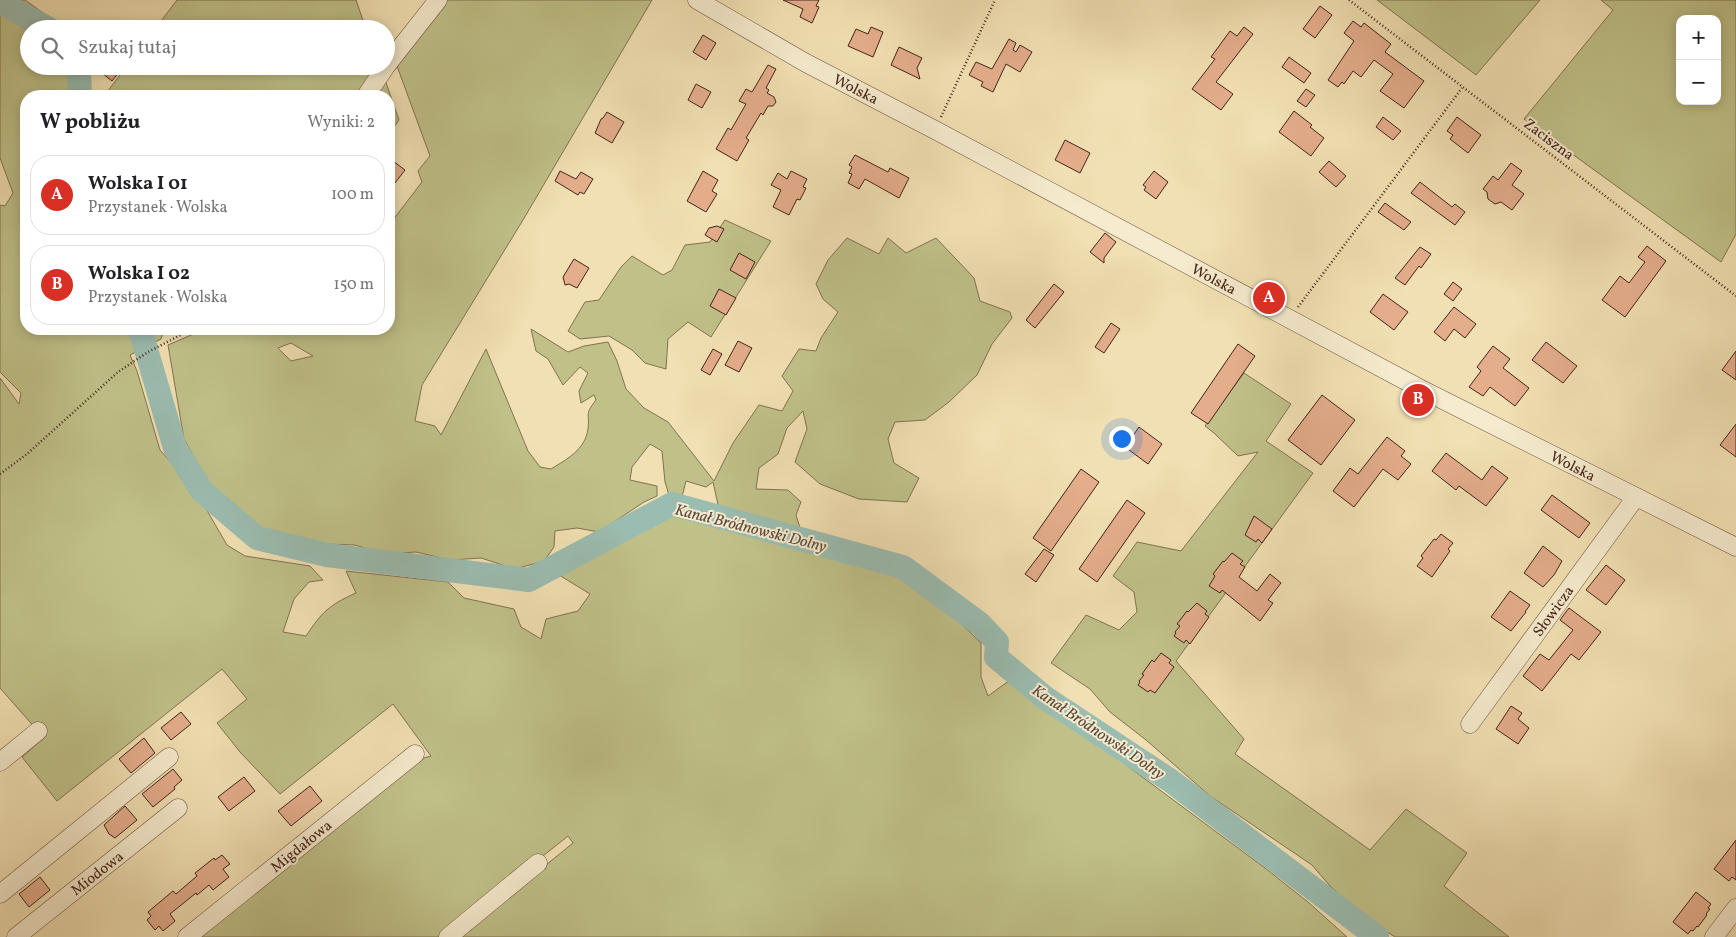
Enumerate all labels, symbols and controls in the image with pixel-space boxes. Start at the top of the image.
map controls [1676,15,1721,105]
button: + [1676,15,1721,60]
search box [20,20,395,75]
icon: search [38,34,66,62]
text: Szukaj tutaj [78,35,177,61]
button: − [1676,60,1721,105]
street label: Wolska [829,70,882,111]
text: W pobliżu [40,108,140,137]
text: Wyniki: 2 [307,112,375,134]
street label: Zaciszna [1518,114,1578,166]
text: Wolska I 01 [88,171,188,197]
text: A [51,184,63,206]
text: 100 m [331,184,374,206]
text: Przystanek · Wolska [88,197,227,219]
street label: Wolska [1187,260,1240,301]
text: Wolska I 02 [88,261,190,287]
text: B [52,274,62,296]
text: 150 m [333,274,374,296]
pin: A [1253,279,1285,317]
text: Przystanek · Wolska [88,287,227,309]
pin: B [1402,381,1434,419]
your location [1109,426,1135,452]
street label: Wolska [1546,447,1599,488]
water label: Kanał Bródnowski Dolny [672,499,829,558]
street label: Słowicza [1529,582,1580,642]
water label: Kanał Bródnowski Dolny [1027,680,1169,785]
street label: Migdałowa [267,816,337,878]
street label: Miodowa [67,847,129,901]

